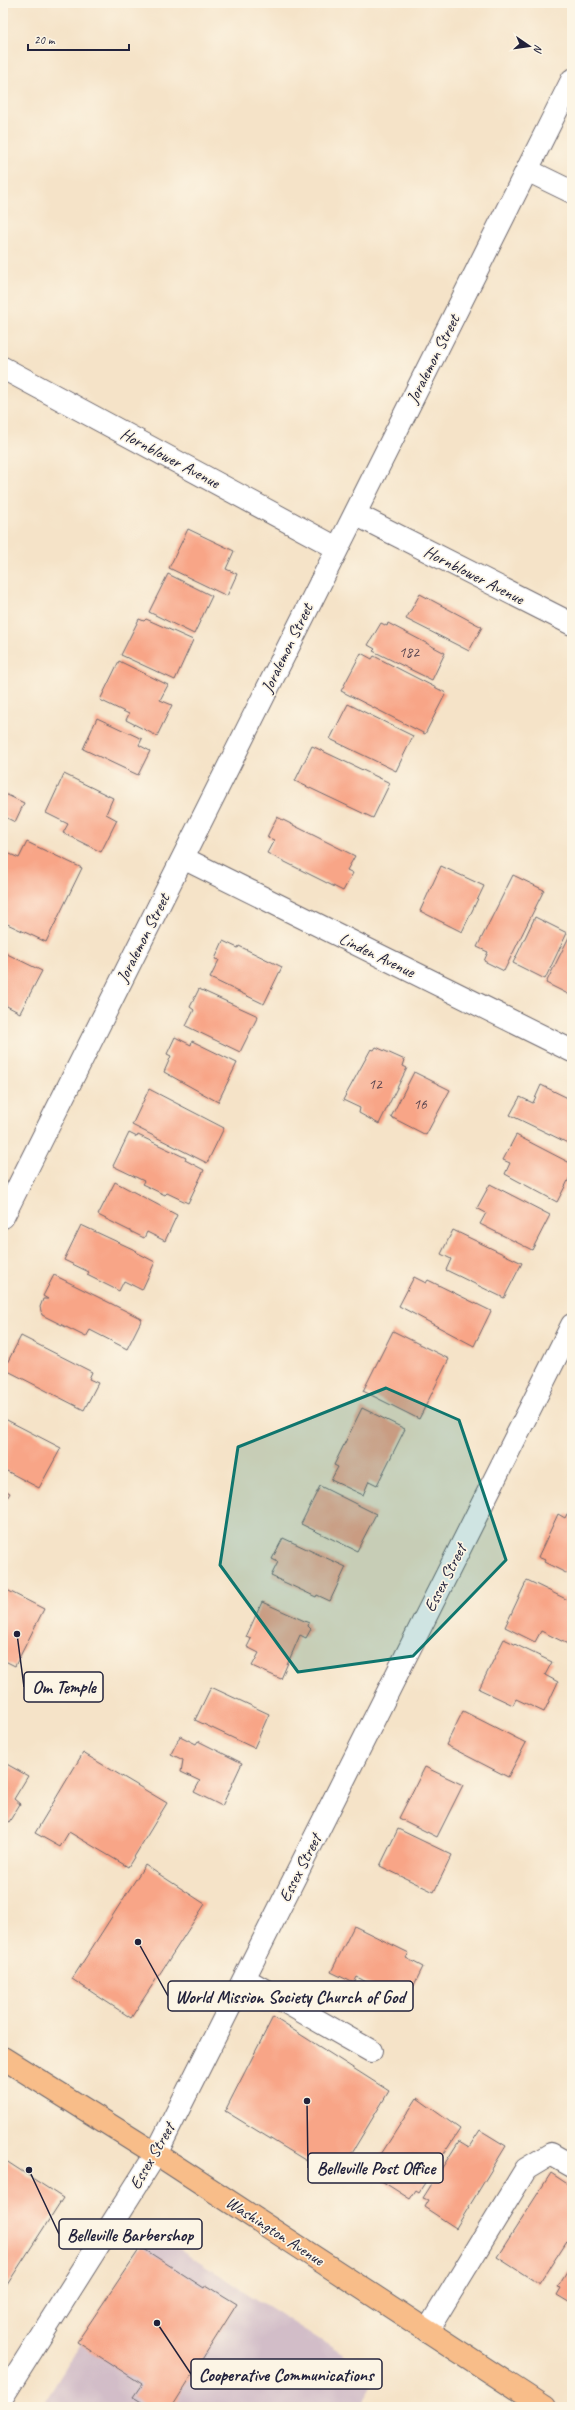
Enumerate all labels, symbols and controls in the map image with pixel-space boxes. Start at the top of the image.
scale bar [28,26,129,52]
north arrow [509,26,549,66]
text: 20 m [34,32,56,48]
text: N [531,43,546,55]
street label: Joralemon Street [401,309,465,408]
street label: Hornblower Avenue [117,423,224,494]
street label: Hornblower Avenue [421,541,529,610]
street label: Joralemon Street [256,598,319,697]
house number: 182 [399,643,420,662]
street label: Joralemon Street [111,888,175,987]
street label: Linden Avenue [336,928,419,983]
house number: 12 [368,1075,383,1094]
house number: 16 [413,1095,428,1114]
street label: Essex Street [419,1539,472,1615]
callout: Om Temple [24,1672,103,1702]
text: Om Temple [32,1676,98,1698]
street label: Essex Street [274,1829,327,1905]
callout: World Mission Society Church of God [168,1981,413,2011]
text: World Mission Society Church of God [175,1986,408,2008]
street label: Essex Street [125,2117,181,2193]
callout: Belleville Post Office [308,2153,443,2183]
text: Belleville Post Office [317,2157,437,2179]
street label: Washington Avenue [222,2192,329,2271]
callout: Belleville Barbershop [59,2219,202,2249]
text: Belleville Barbershop [67,2224,194,2246]
callout: Cooperative Communications [191,2359,382,2389]
text: Cooperative Communications [199,2364,375,2386]

